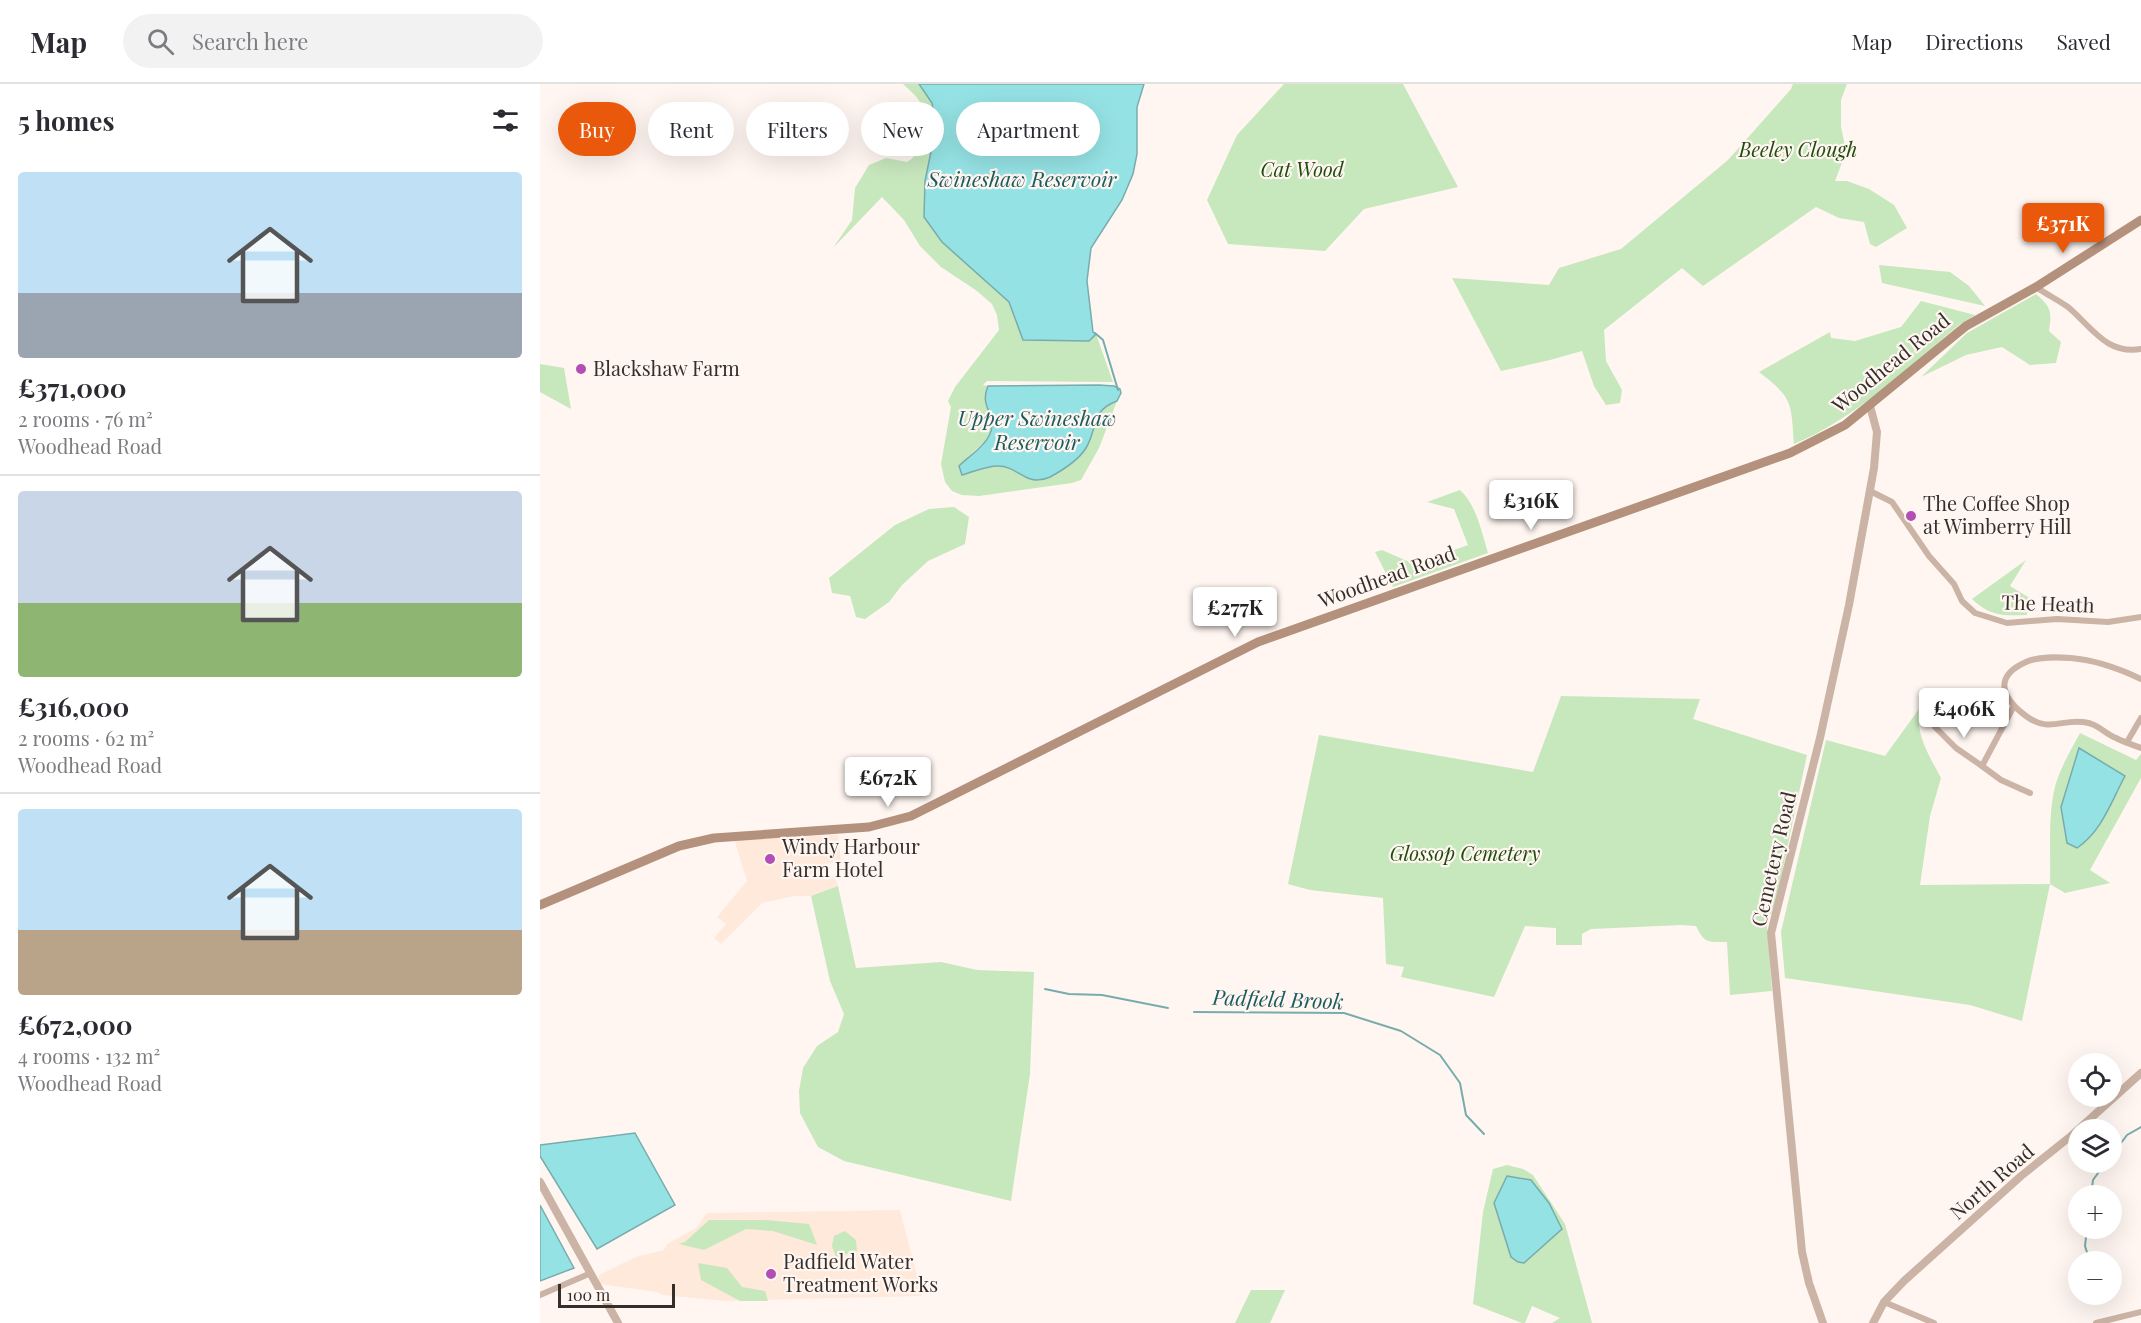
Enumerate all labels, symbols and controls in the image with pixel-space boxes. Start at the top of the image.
search box [123,14,543,68]
text: Map [30,23,87,60]
icon: search [144,25,177,58]
text: Search here [192,26,308,56]
text: Map [1851,27,1892,55]
text: Directions [1925,27,2023,55]
text: Saved [2056,27,2111,55]
chip: Buy [558,102,636,156]
chip: Rent [648,102,734,156]
chip: Filters [746,102,849,156]
chip: New [861,102,944,156]
chip: Apartment [956,102,1100,156]
text: 5 homes [18,103,114,138]
icon: filters [489,104,522,137]
park label: Beeley Clough [1738,135,1857,162]
park label: Cat Wood [1260,155,1345,182]
water label: Swineshaw Reservoir [926,164,1118,192]
pin: £371K [2021,203,2105,254]
text: £371K [2036,209,2090,236]
icon: home [216,211,324,319]
street label: Woodhead Road [1825,306,1955,418]
place label: Blackshaw Farm [593,354,740,381]
marker: Blackshaw Farm [574,362,588,376]
text: £371,000 [18,370,127,405]
water label: Upper Swineshaw Reservoir [958,403,1116,455]
text: 2 rooms · 76 m² [18,405,153,432]
text: Woodhead Road [18,432,162,459]
pin: £316K [1489,480,1573,531]
text: £316K [1503,486,1559,513]
place label: The Coffee Shop at Wimberry Hill [1923,489,2072,539]
marker: The Coffee Shop at Wimberry Hill [1904,509,1918,523]
icon: home [216,530,324,638]
street label: Woodhead Road [1313,538,1459,613]
pin: £277K [1193,587,1277,638]
street label: The Heath [2001,587,2095,618]
text: £277K [1207,593,1263,620]
pin: £406K [1922,688,2006,739]
text: £316,000 [18,689,129,724]
text: £406K [1933,694,1995,721]
text: 2 rooms · 62 m² [18,724,154,751]
text: Woodhead Road [18,751,162,778]
pin: £672K [846,757,930,808]
text: £672K [859,763,917,790]
street label: Cemetery Road [1744,788,1801,929]
place label: Windy Harbour Farm Hotel [781,832,920,882]
park label: Glossop Cemetery [1390,839,1541,866]
icon: home [216,848,324,956]
marker: Windy Harbour Farm Hotel [763,852,777,866]
water label: Padfield Brook [1211,982,1344,1014]
text: £672,000 [18,1007,133,1042]
text: 4 rooms · 132 m² [18,1042,160,1069]
map controls [2068,1053,2122,1305]
button: locate [2068,1053,2122,1107]
text: Woodhead Road [18,1069,162,1096]
button: layers [2068,1119,2122,1173]
street label: North Road [1943,1137,2039,1225]
button: + [2068,1185,2122,1239]
place label: Padfield Water Treatment Works [783,1247,938,1297]
button: − [2068,1251,2122,1305]
marker: Padfield Water Treatment Works [764,1267,778,1281]
scale bar [558,1281,675,1308]
text: 100 m [567,1284,610,1305]

